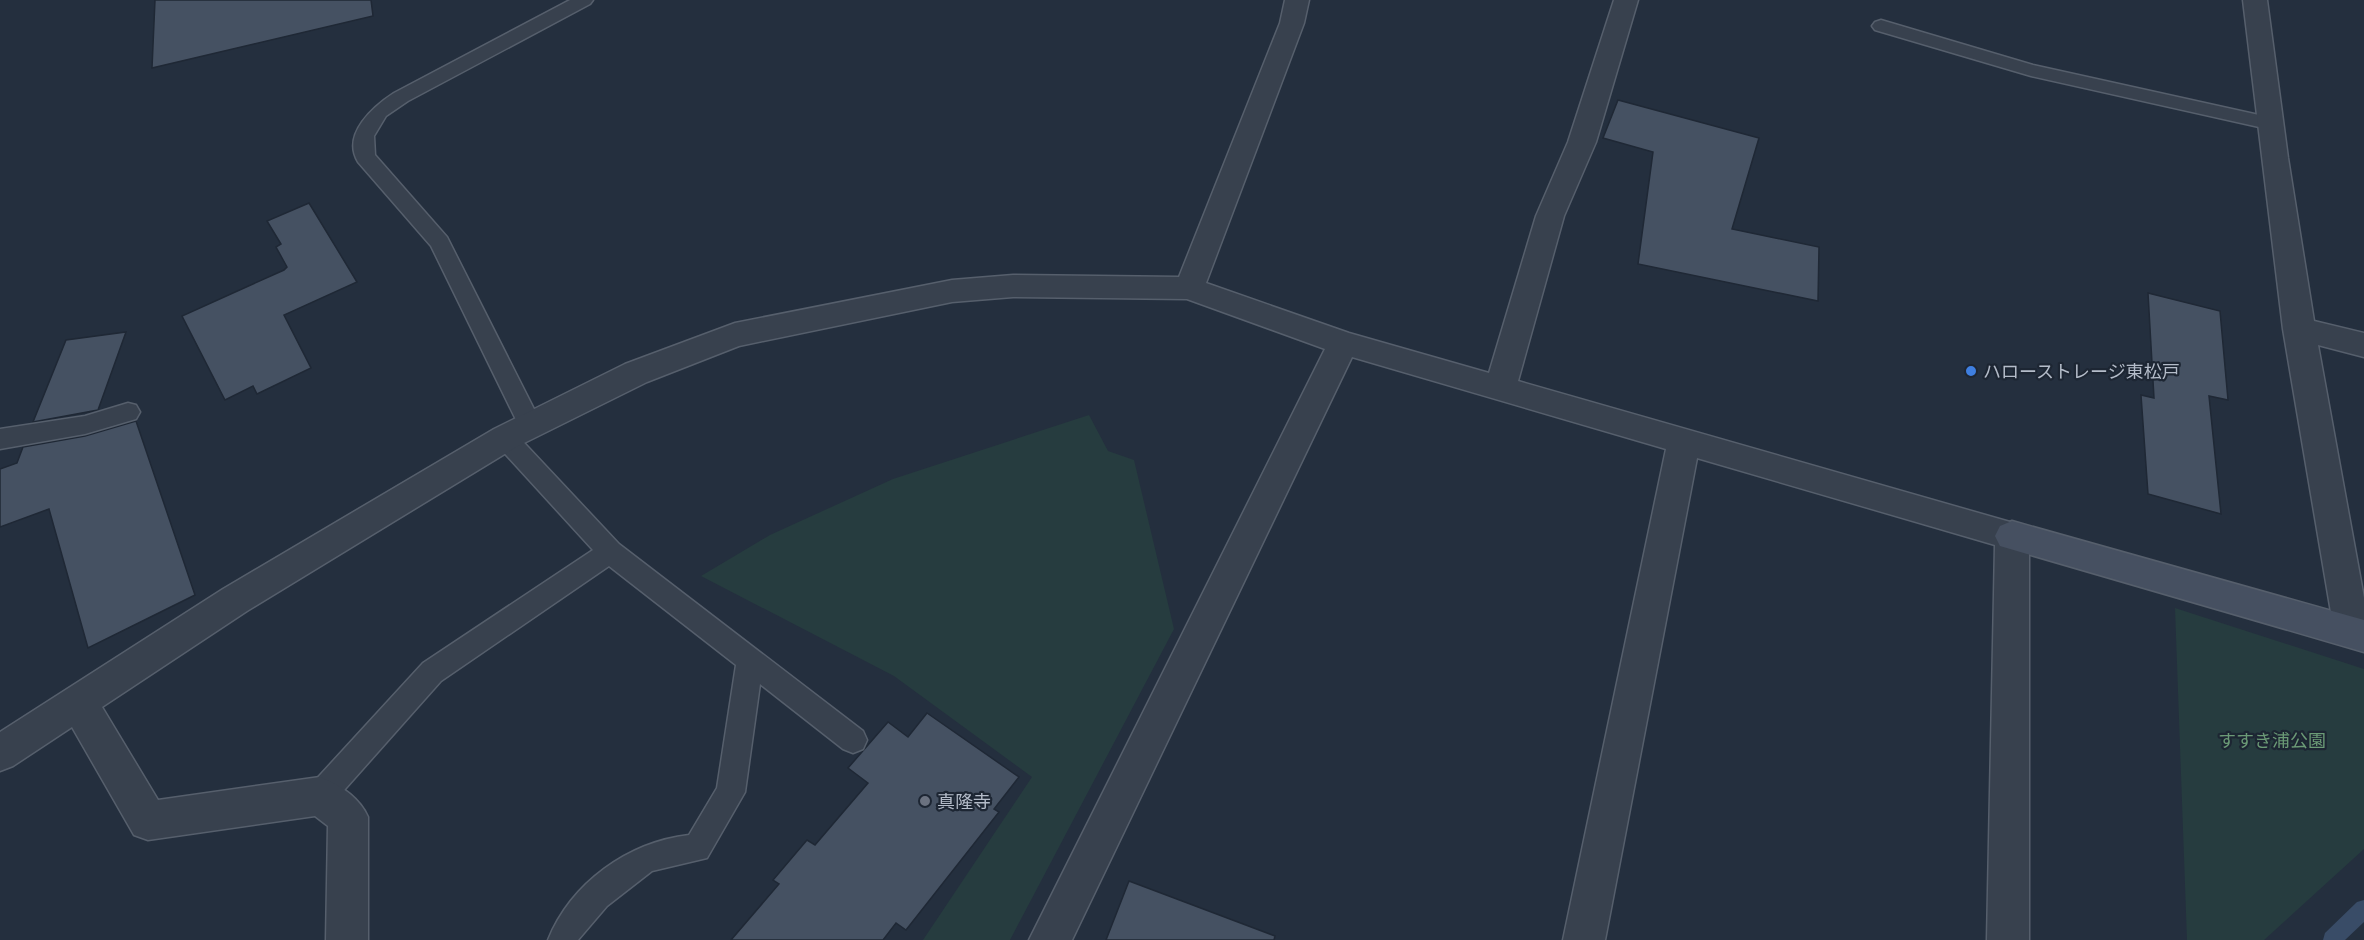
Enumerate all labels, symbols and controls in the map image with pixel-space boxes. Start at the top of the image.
place label: ハローストレージ東松戸 [1983,360,2180,382]
marker: ハローストレージ東松戸 [1964,364,1978,378]
park label: すすき浦公園 [2218,729,2326,751]
place label: 真隆寺 [937,790,991,812]
marker: 真隆寺 [918,794,932,808]

